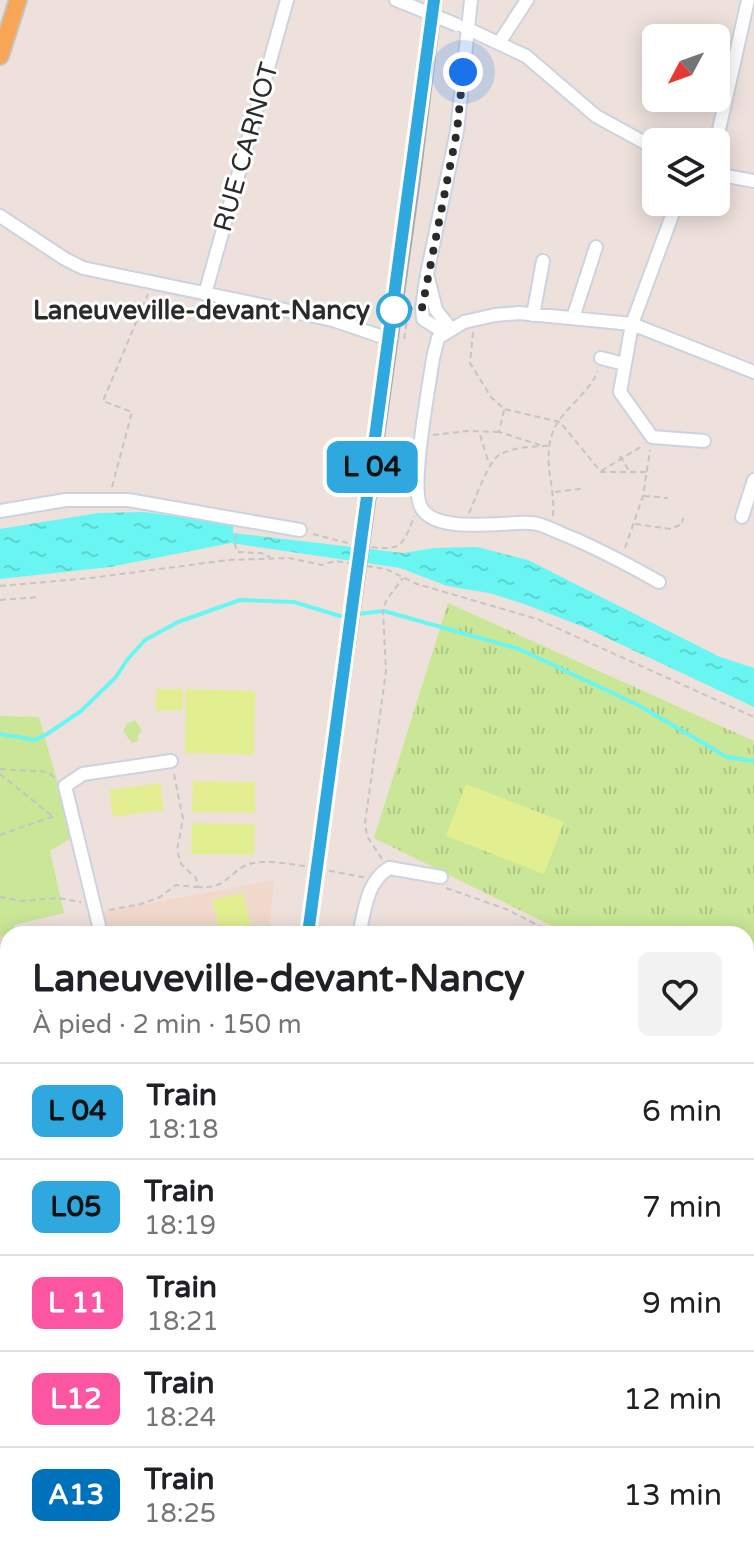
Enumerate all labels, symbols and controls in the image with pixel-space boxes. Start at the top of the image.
north arrow [642,24,730,112]
map controls [642,24,730,216]
your location [443,52,483,92]
street label: RUE CARNOT [207,59,285,235]
button: layers [642,128,730,216]
marker: Laneuveville-devant-Nancy [377,293,411,327]
place label: Laneuveville-devant-Nancy [33,295,370,326]
line badge: L 04 [316,441,428,493]
text: L 04 [343,450,401,484]
button: heart [638,952,722,1036]
text: Laneuveville-devant-Nancy [32,956,525,1002]
text: À pied · 2 min · 150 m [32,1009,302,1040]
text: Train [147,1077,217,1114]
text: 6 min [642,1093,722,1130]
text: L 04 [48,1094,107,1128]
text: 18:18 [147,1114,219,1145]
text: Train [144,1173,215,1210]
text: 7 min [642,1189,722,1226]
text: L05 [50,1190,102,1224]
text: 18:19 [144,1210,216,1241]
text: Train [147,1269,217,1306]
text: 9 min [642,1285,722,1322]
text: L 11 [48,1286,107,1320]
text: 18:21 [147,1306,219,1337]
text: Train [144,1365,215,1402]
text: 12 min [623,1381,722,1418]
text: L12 [50,1382,102,1416]
text: 18:24 [144,1402,216,1433]
text: Train [144,1461,215,1498]
text: 13 min [623,1477,722,1514]
text: A13 [48,1478,104,1512]
text: 18:25 [144,1498,216,1529]

